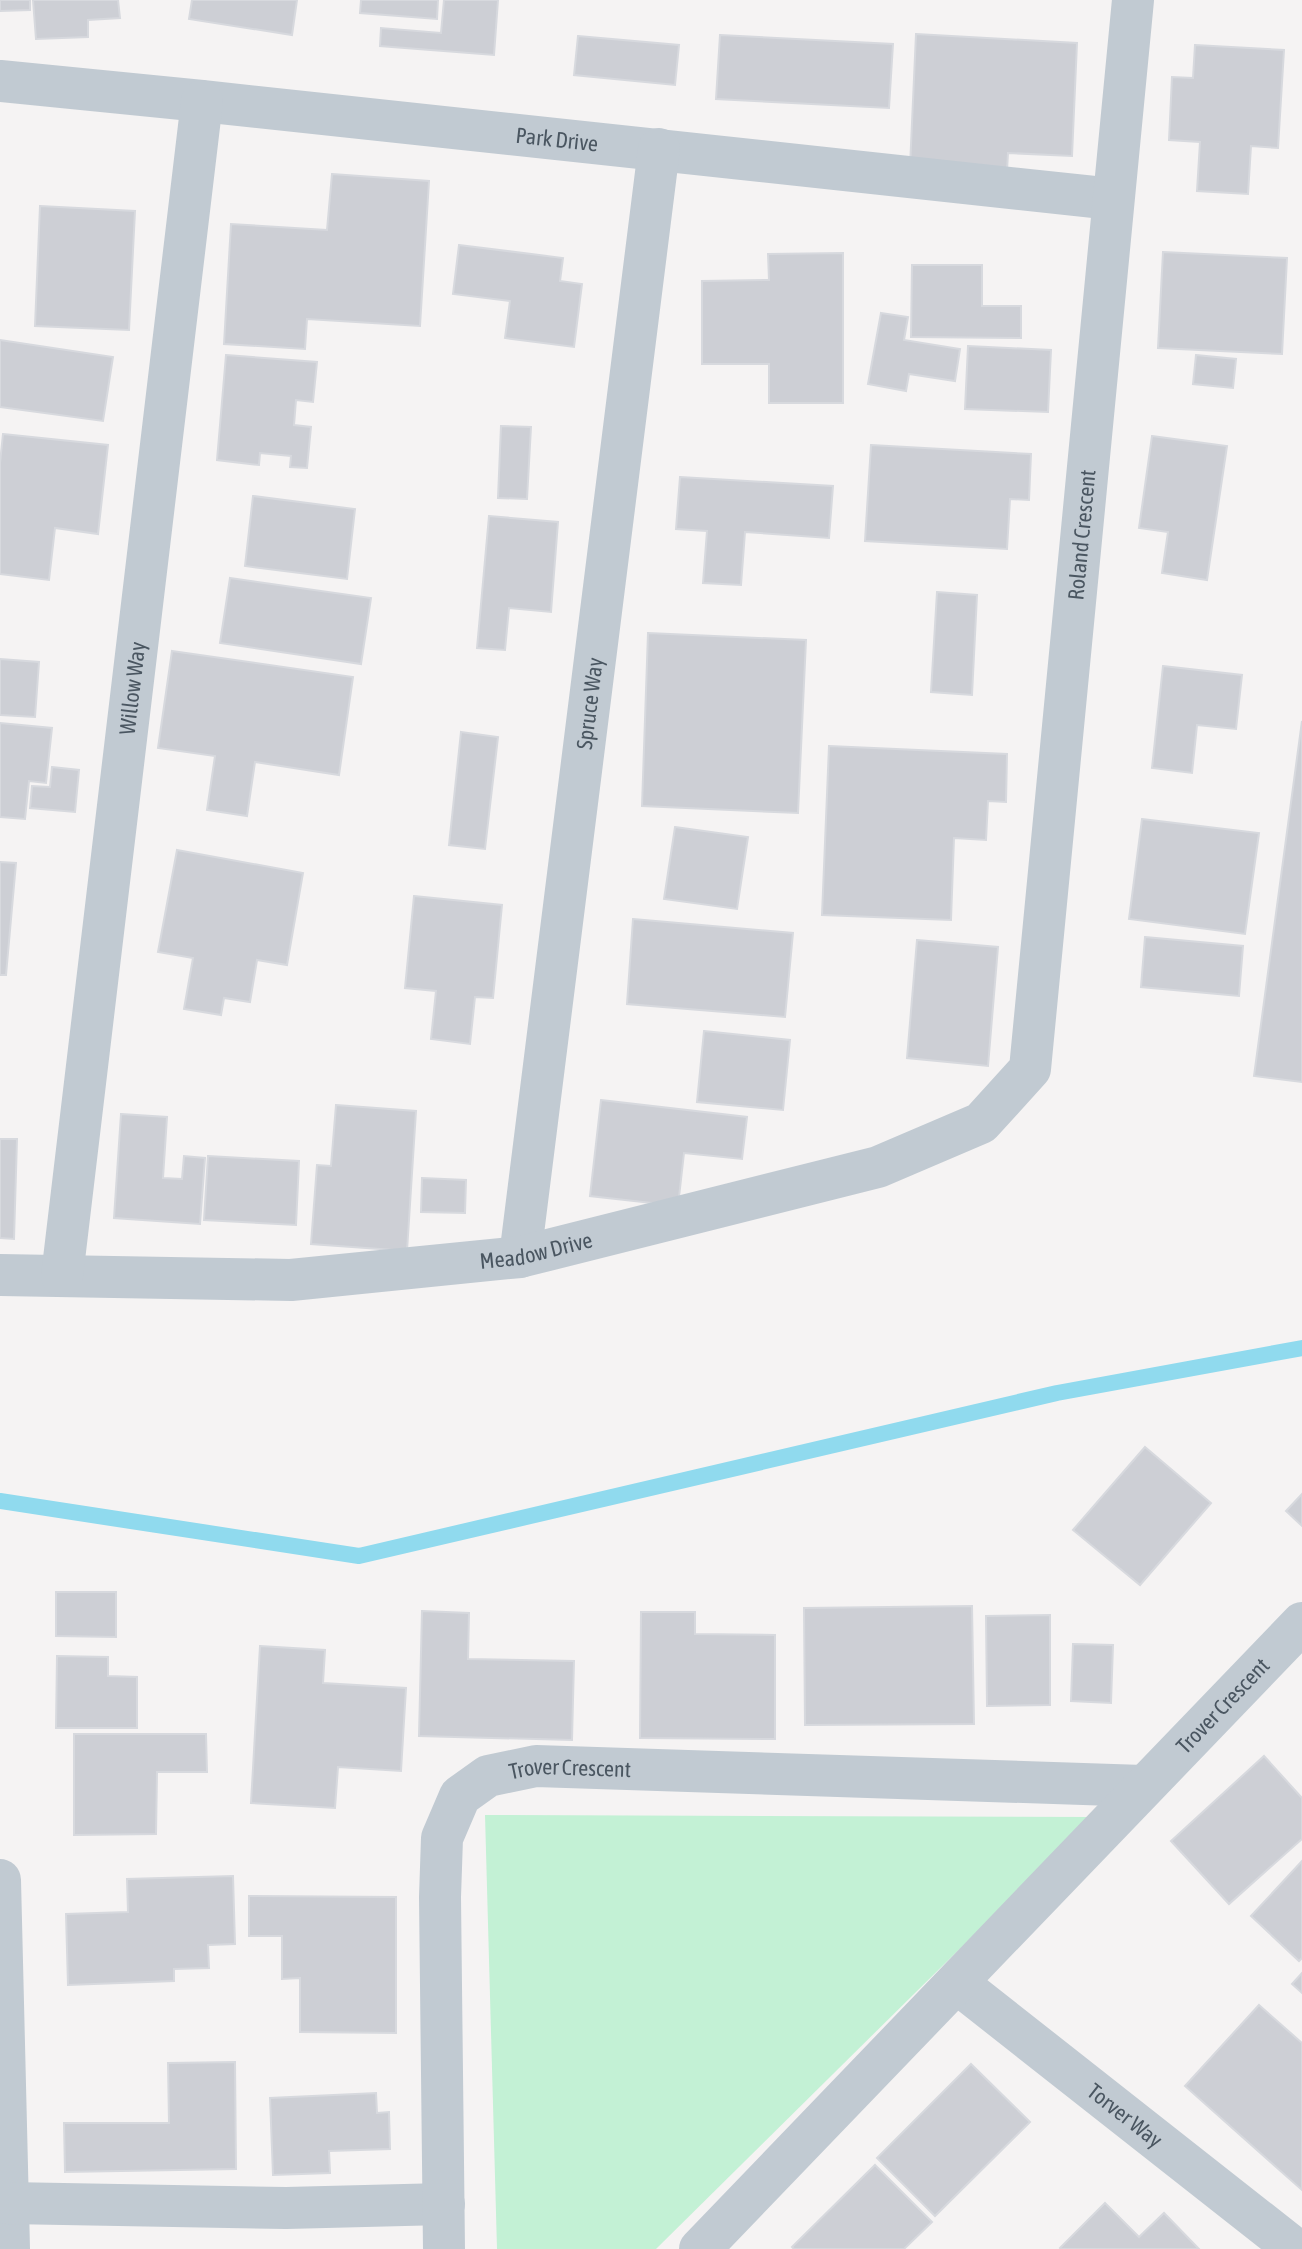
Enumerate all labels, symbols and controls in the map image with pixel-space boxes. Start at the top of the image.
street label: Park Drive [515,122,599,157]
street label: Roland Crescent [1062,468,1101,601]
street label: Willow Way [114,640,150,736]
street label: Spruce Way [571,656,608,751]
street label: Meadow Drive [478,1226,595,1274]
street label: Trover Crescent [1171,1652,1275,1759]
street label: Trover Crescent [506,1753,632,1784]
street label: Torver Way [1082,2078,1168,2153]

